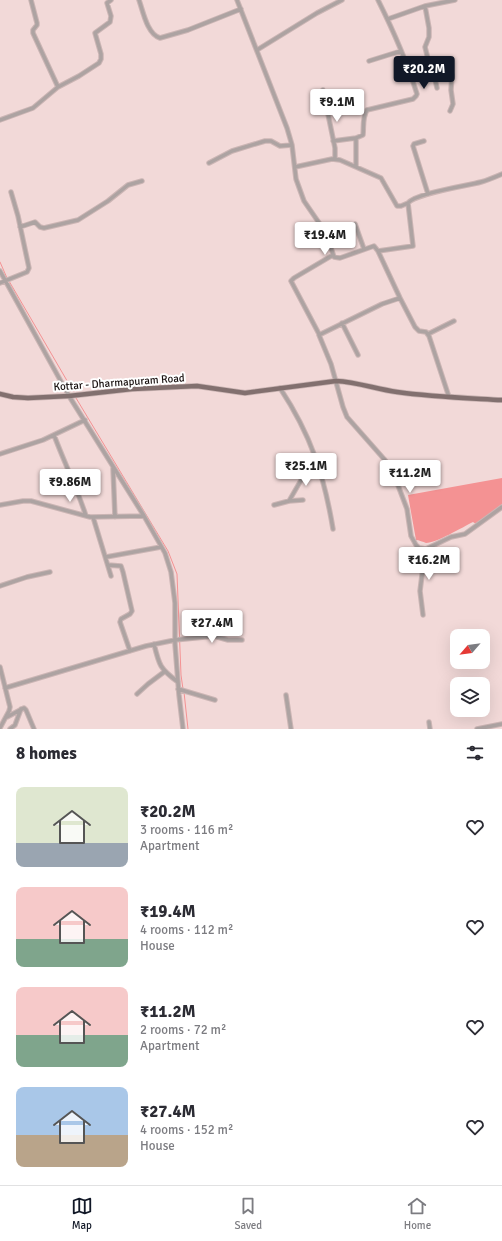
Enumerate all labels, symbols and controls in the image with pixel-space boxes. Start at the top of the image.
pin: ₹20.2M [391,56,457,90]
text: ₹20.2M [403,61,445,77]
pin: ₹9.1M [309,89,365,123]
text: ₹9.1M [319,94,355,110]
pin: ₹19.4M [292,222,358,256]
text: ₹19.4M [304,227,346,243]
street label: Kottar - Dharmapuram Road [53,371,185,394]
pin: ₹25.1M [273,453,339,487]
text: ₹25.1M [285,458,327,474]
pin: ₹11.2M [377,460,443,494]
text: ₹11.2M [389,465,431,481]
pin: ₹9.86M [37,469,103,503]
text: ₹9.86M [49,474,91,490]
pin: ₹16.2M [396,547,462,581]
text: ₹16.2M [408,552,450,568]
pin: ₹27.4M [179,610,245,644]
text: ₹27.4M [191,615,233,631]
north arrow [450,629,490,669]
map controls [450,629,490,717]
button: layers [450,677,490,717]
icon: filters [464,742,486,764]
text: 8 homes [16,743,77,764]
text: ₹20.2M [140,801,196,822]
icon: home [48,803,96,851]
icon: heart [464,816,486,838]
text: 3 rooms · 116 m² [140,822,233,838]
text: Apartment [140,838,200,854]
text: ₹19.4M [140,901,196,922]
icon: home [48,903,96,951]
icon: heart [464,916,486,938]
text: 4 rooms · 112 m² [140,922,233,938]
text: House [140,938,175,954]
text: ₹11.2M [140,1001,196,1022]
icon: home [48,1003,96,1051]
icon: heart [464,1016,486,1038]
text: 2 rooms · 72 m² [140,1022,226,1038]
text: Apartment [140,1038,200,1054]
text: ₹27.4M [140,1101,196,1122]
icon: home [48,1103,96,1151]
icon: heart [464,1116,486,1138]
text: 4 rooms · 152 m² [140,1122,233,1138]
text: House [140,1138,175,1154]
tab: Map [71,1195,93,1232]
tab: Saved [234,1195,262,1232]
tab: Home [404,1195,431,1232]

